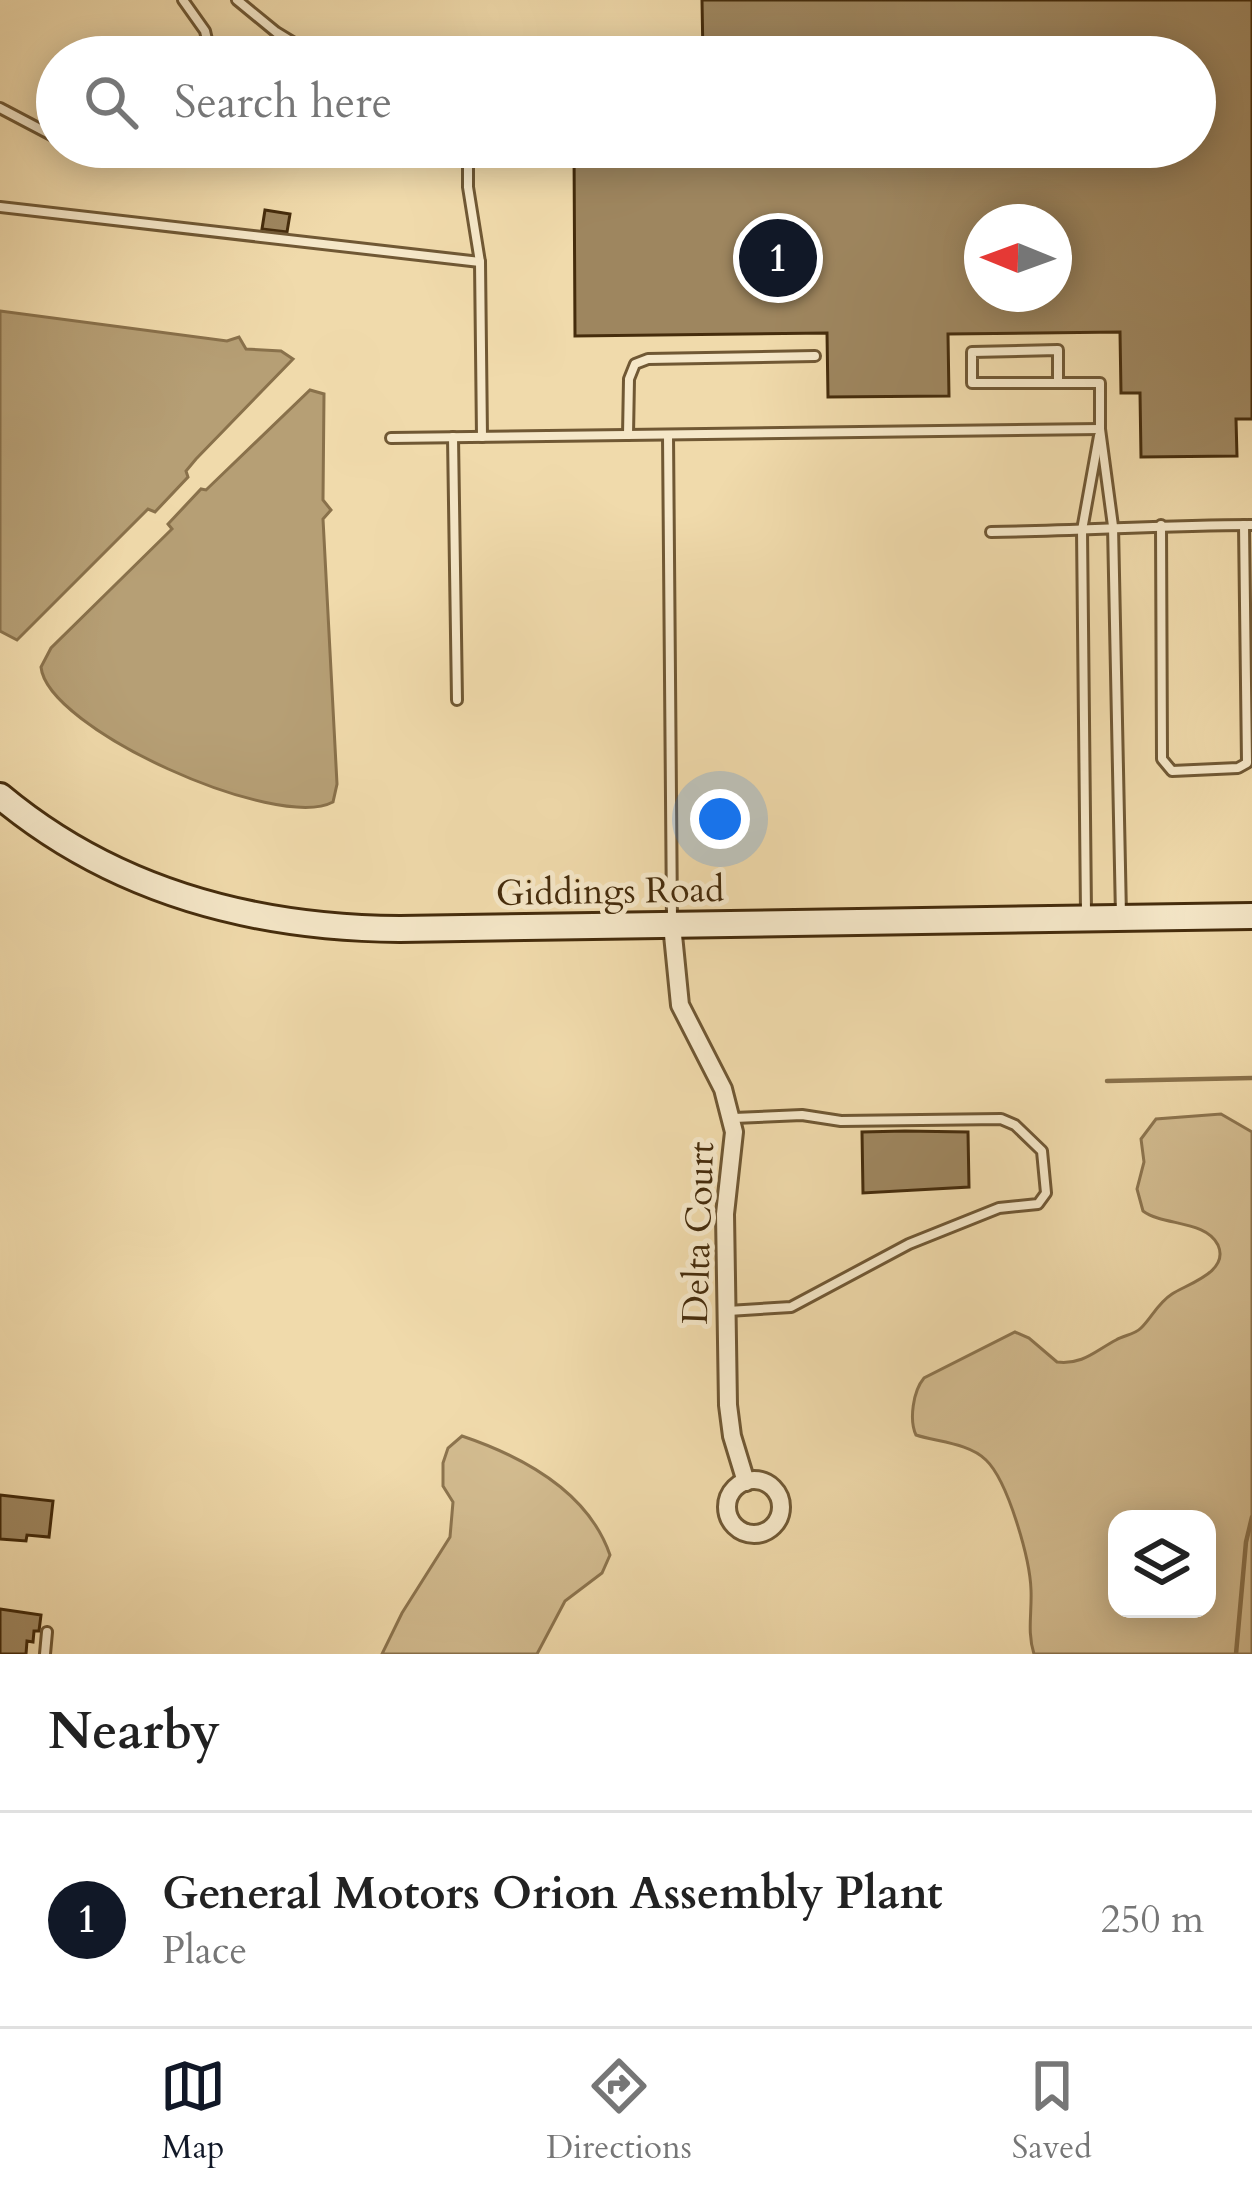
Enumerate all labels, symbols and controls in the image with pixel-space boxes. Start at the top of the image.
search box [36,36,1216,168]
icon: search [78,69,144,135]
text: Search here [174,72,392,133]
north arrow [964,204,1072,312]
pin: 1 [739,213,817,303]
your location [690,789,750,849]
street label: Giddings Road [495,865,725,918]
street label: Delta Court [671,1141,726,1325]
map controls [1108,1510,1216,1618]
button: layers [1108,1510,1216,1618]
text: Nearby [48,1697,220,1767]
text: General Motors Orion Assembly Plant [162,1863,943,1924]
text: 1 [77,1893,97,1946]
text: 250 m [1101,1893,1204,1946]
text: Place [162,1924,247,1977]
tab: Map [160,2053,226,2170]
tab: Directions [546,2053,692,2170]
tab: Saved [1012,2053,1092,2170]

